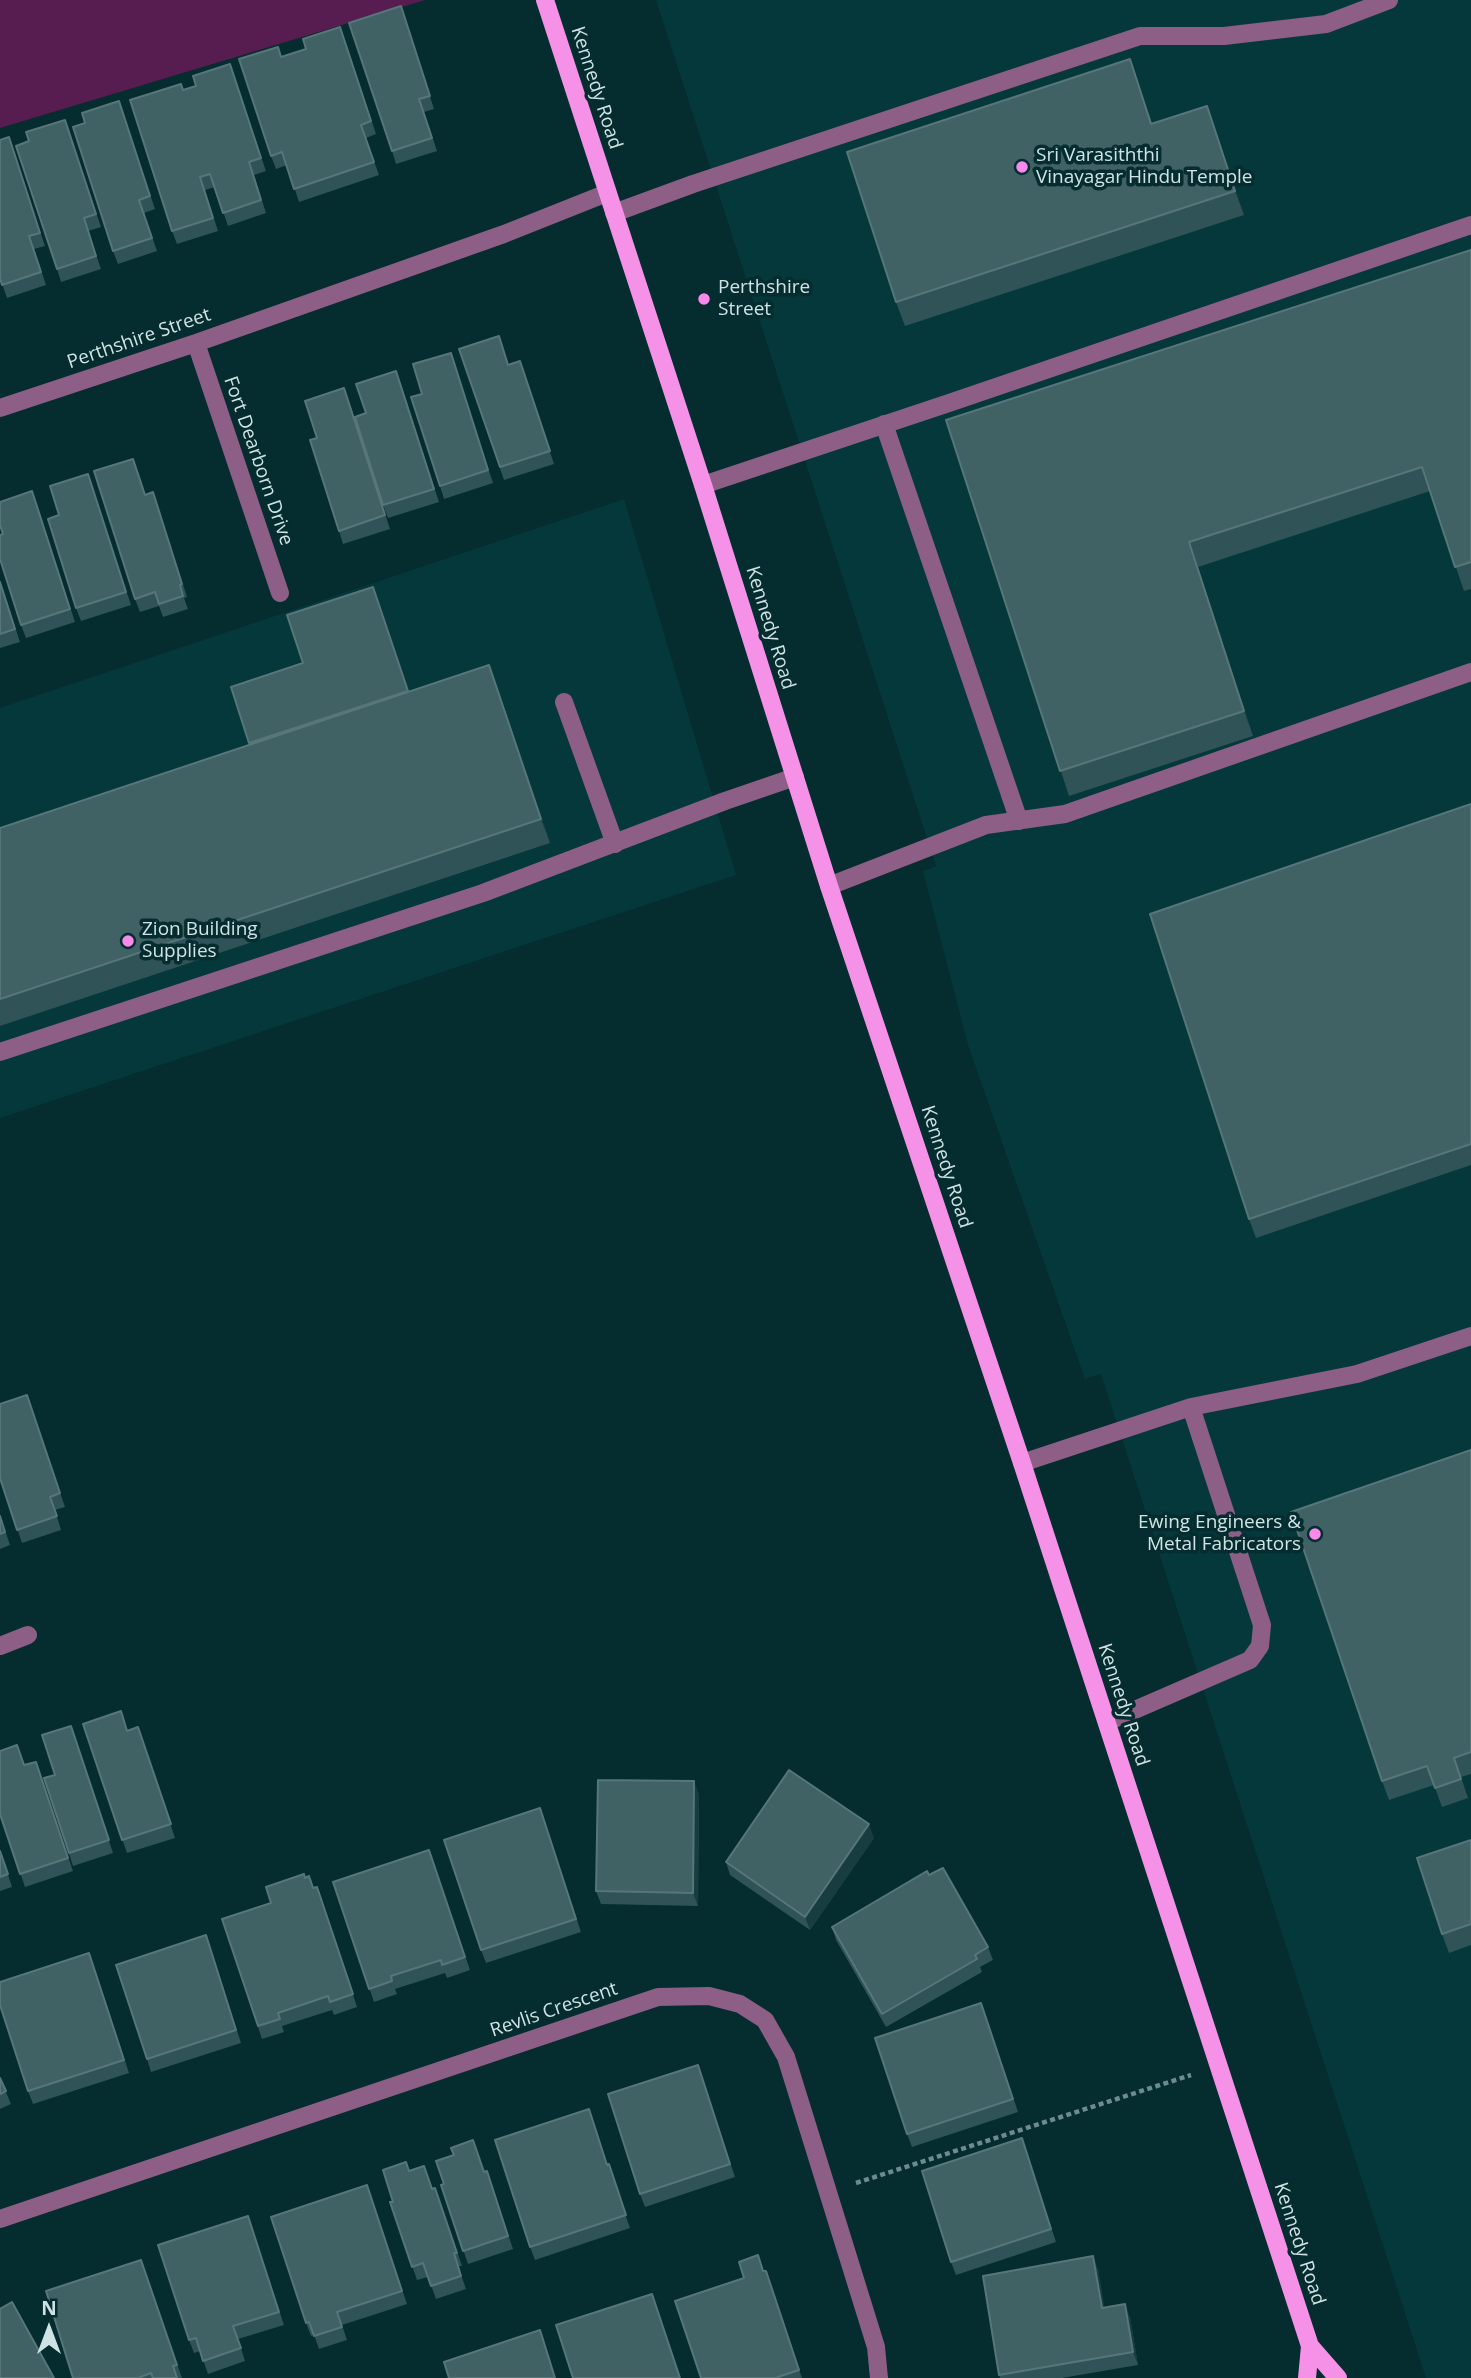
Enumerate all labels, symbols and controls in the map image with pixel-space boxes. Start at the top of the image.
street label: Kennedy Road [565,24,627,152]
place label: Sri Varasiththi Vinayagar Hindu Temple [1036,145,1252,189]
marker: Sri Varasiththi Vinayagar Hindu Temple [1014,159,1030,175]
place label: Perthshire Street [718,277,810,321]
marker: Perthshire Street [696,291,712,307]
street label: Perthshire Street [64,304,214,374]
street label: Fort Dearborn Drive [218,373,298,549]
street label: Kennedy Road [740,564,800,692]
place label: Zion Building Supplies [142,919,258,963]
marker: Zion Building Supplies [120,933,136,949]
street label: Kennedy Road [915,1103,977,1231]
place label: Ewing Engineers & Metal Fabricators [1138,1512,1301,1556]
marker: Ewing Engineers & Metal Fabricators [1307,1526,1323,1542]
street label: Kennedy Road [1092,1641,1154,1769]
street label: Revlis Crescent [487,1978,621,2042]
street label: Kennedy Road [1268,2180,1330,2308]
north arrow [14,2294,84,2364]
text: N [41,2295,57,2321]

